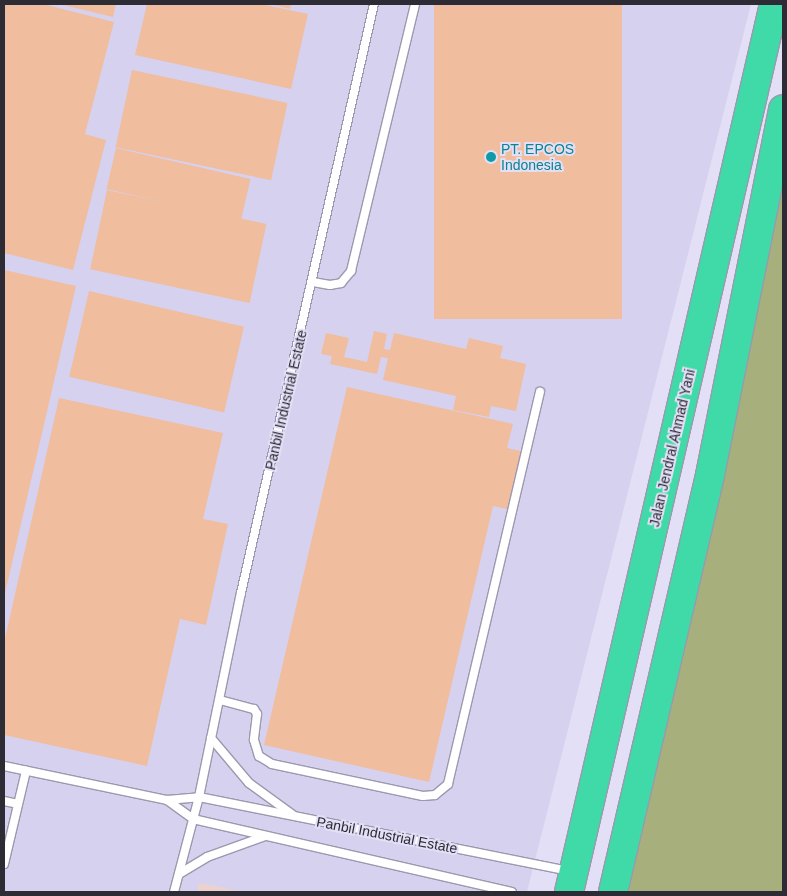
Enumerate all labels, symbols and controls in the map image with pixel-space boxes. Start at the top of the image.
place label: PT. EPCOS Indonesia [501,141,574,174]
marker: PT. EPCOS Indonesia [485,151,497,163]
street label: Panbil Industrial Estate [262,328,310,472]
street label: Jalan Jendral Ahmad Yani [646,367,698,529]
street label: Panbil Industrial Estate [315,813,459,857]

